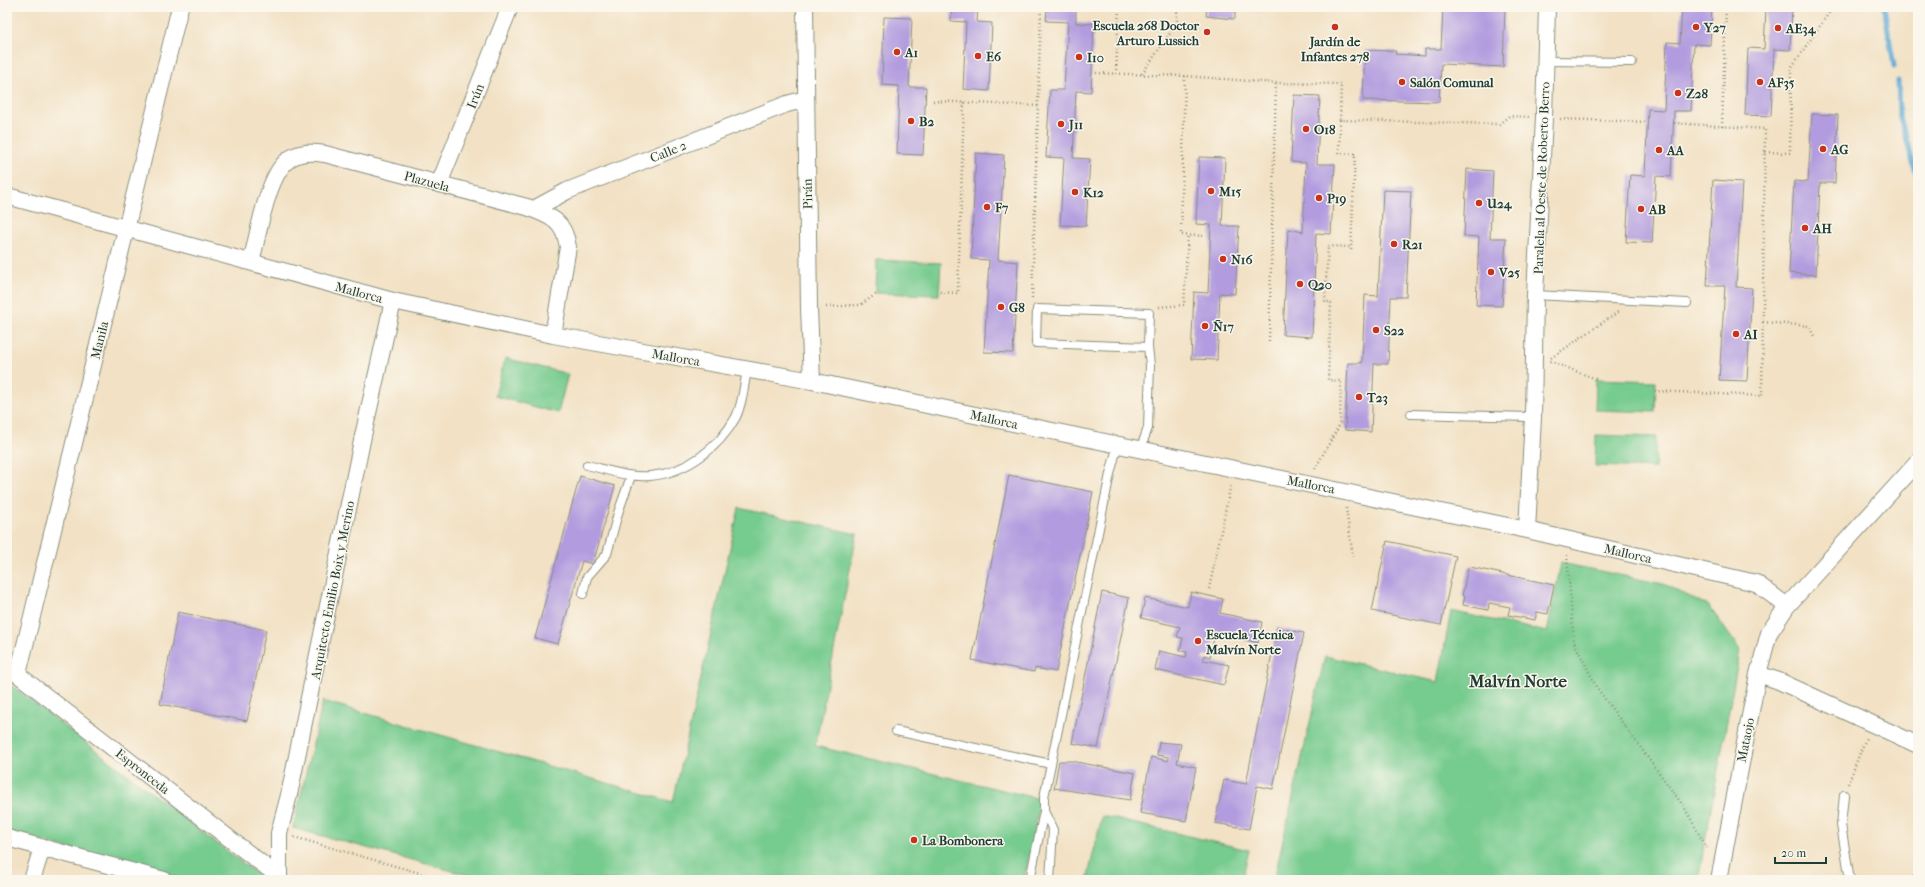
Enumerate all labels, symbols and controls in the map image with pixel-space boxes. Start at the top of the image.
place label: Escuela 268 Doctor Arturo Lussich [1093,18,1200,48]
place label: Y27 [1703,20,1727,35]
place label: AE34 [1785,21,1817,37]
marker: Jardín de Infantes 278 [1330,22,1340,32]
marker: Y27 [1691,22,1701,32]
marker: AE34 [1773,23,1783,33]
marker: Escuela 268 Doctor Arturo Lussich [1202,27,1212,37]
place label: Jardín de Infantes 278 [1301,34,1370,64]
place label: A1 [904,45,918,60]
marker: A1 [892,47,902,57]
place label: E6 [986,49,1002,64]
place label: I10 [1087,50,1104,65]
marker: E6 [973,51,983,61]
marker: I10 [1074,52,1084,62]
place label: Salón Comunal [1410,75,1494,90]
place label: AF35 [1767,75,1795,91]
marker: Salón Comunal [1397,77,1407,87]
marker: AF35 [1755,77,1765,87]
street label: Irún [464,81,487,111]
street label: Paralela al Oeste de Roberto Berro [1531,81,1552,275]
place label: Z28 [1686,86,1708,101]
marker: Z28 [1673,88,1683,98]
place label: B2 [919,114,934,129]
marker: B2 [906,116,916,126]
place label: J11 [1067,117,1084,133]
marker: J11 [1056,119,1066,129]
place label: O18 [1314,122,1336,137]
marker: O18 [1301,124,1311,134]
street label: Calle 2 [648,137,689,165]
place label: AG [1830,142,1849,157]
place label: AA [1666,143,1684,158]
marker: AG [1818,144,1828,154]
marker: AA [1654,145,1664,155]
street label: Plazuela [402,168,452,195]
street label: Pirán [800,178,815,210]
place label: M15 [1218,184,1241,199]
place label: K12 [1083,185,1104,200]
marker: M15 [1206,186,1216,196]
marker: K12 [1070,187,1080,197]
place label: P19 [1327,191,1346,207]
marker: P19 [1314,193,1324,203]
place label: U24 [1486,196,1513,212]
marker: U24 [1474,198,1484,208]
place label: F7 [994,200,1009,215]
marker: F7 [982,202,992,212]
place label: AB [1648,202,1666,217]
marker: AB [1636,204,1646,214]
place label: AH [1812,221,1832,236]
marker: AH [1800,223,1810,233]
place label: R21 [1402,237,1423,252]
marker: R21 [1389,239,1399,249]
place label: N16 [1231,252,1253,267]
marker: N16 [1218,254,1228,264]
place label: V25 [1498,265,1520,280]
marker: V25 [1486,267,1496,277]
place label: Q20 [1308,277,1332,292]
street label: Mallorca [333,279,385,306]
marker: Q20 [1295,279,1305,289]
place label: G8 [1009,300,1025,315]
marker: G8 [996,302,1006,312]
street label: Manila [88,318,112,361]
place label: Ñ17 [1213,319,1235,334]
marker: Ñ17 [1200,321,1210,331]
place label: S22 [1384,323,1404,338]
marker: S22 [1371,325,1381,335]
place label: AI [1743,327,1758,342]
marker: AI [1731,329,1741,339]
street label: Mallorca [651,346,702,369]
place label: T23 [1366,390,1388,406]
marker: T23 [1354,392,1364,402]
street label: Mallorca [969,407,1020,432]
street label: Mallorca [1286,472,1337,497]
street label: Arquitecto Emilio Boix y Merino [308,499,357,682]
street label: Mallorca [1602,541,1654,566]
place label: Escuela Técnica Malvín Norte [1205,627,1294,657]
marker: Escuela Técnica Malvín Norte [1193,636,1203,646]
district label: Malvín Norte [1468,671,1568,691]
street label: Mataojo [1734,716,1757,764]
street label: Espronceda [113,746,173,798]
place label: La Bombonera [922,833,1004,848]
marker: La Bombonera [909,835,919,845]
scale bar [1775,839,1826,865]
text: 20 m [1781,846,1806,860]

